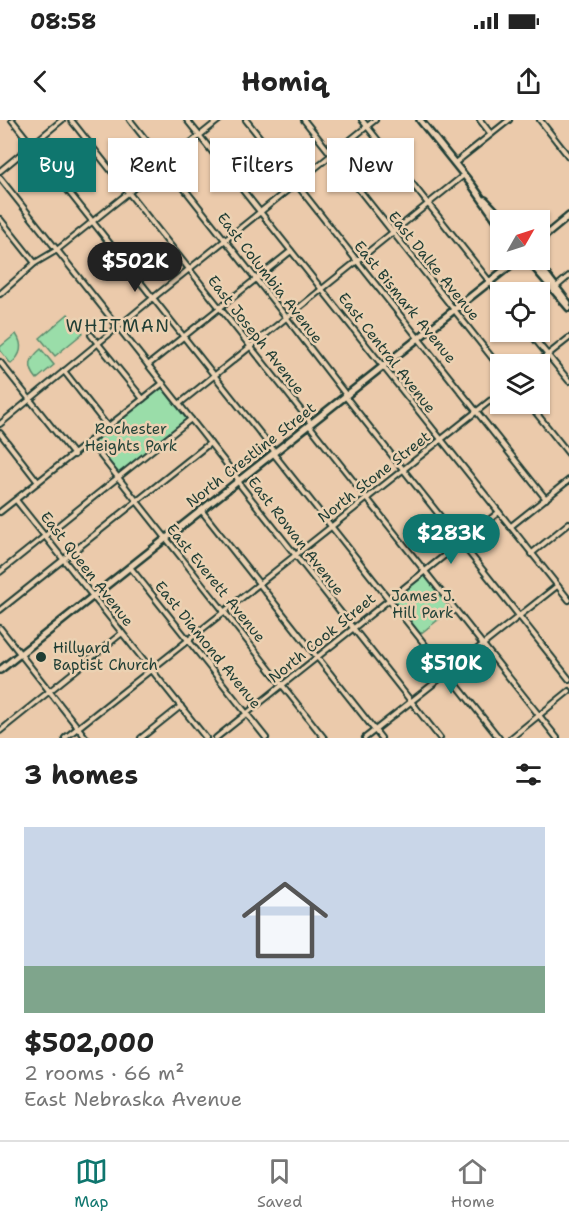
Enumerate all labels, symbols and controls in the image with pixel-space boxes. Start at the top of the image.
text: 08:58 [30,7,96,36]
text: Homiq [241,63,328,100]
icon: back [24,65,57,98]
icon: share [512,65,545,98]
chip: Buy [18,138,96,192]
chip: Rent [108,138,198,192]
chip: Filters [210,138,315,192]
chip: New [327,138,414,192]
street label: East Dalke Avenue [384,207,484,325]
street label: East Columbia Avenue [213,208,327,348]
north arrow [490,210,550,270]
map controls [490,210,550,414]
street label: East Bismark Avenue [349,236,461,368]
pin: $502K [93,242,177,293]
text: $502K [101,248,169,274]
street label: East Joseph Avenue [203,271,309,399]
button: locate [490,282,550,342]
street label: East Central Avenue [334,289,440,417]
district label: WHITMAN [65,314,171,338]
button: layers [490,354,550,414]
street label: North Crestline Street [182,398,320,512]
park label: Rochester Heights Park [85,419,177,456]
street label: North Stone Street [314,427,434,527]
street label: East Rowan Avenue [243,473,349,599]
street label: East Queen Avenue [36,507,138,631]
pin: $283K [409,514,493,565]
street label: East Everett Avenue [162,520,270,646]
text: $283K [417,520,485,546]
street label: East Diamond Avenue [150,577,266,713]
park label: James J. Hill Park [391,586,455,623]
street label: North Cook Street [264,589,380,687]
place label: Hillyard Baptist Church [53,638,158,675]
pin: $510K [409,644,493,695]
marker: Hillyard Baptist Church [34,650,48,664]
text: $510K [420,650,482,676]
text: 3 homes [24,757,138,792]
icon: filters [512,758,545,791]
icon: home [231,866,339,974]
text: $502,000 [24,1025,154,1060]
text: 2 rooms · 66 m² [24,1060,185,1086]
text: East Nebraska Avenue [24,1086,242,1112]
tab: Map [74,1155,108,1212]
tab: Saved [257,1155,302,1212]
tab: Home [451,1155,495,1212]

